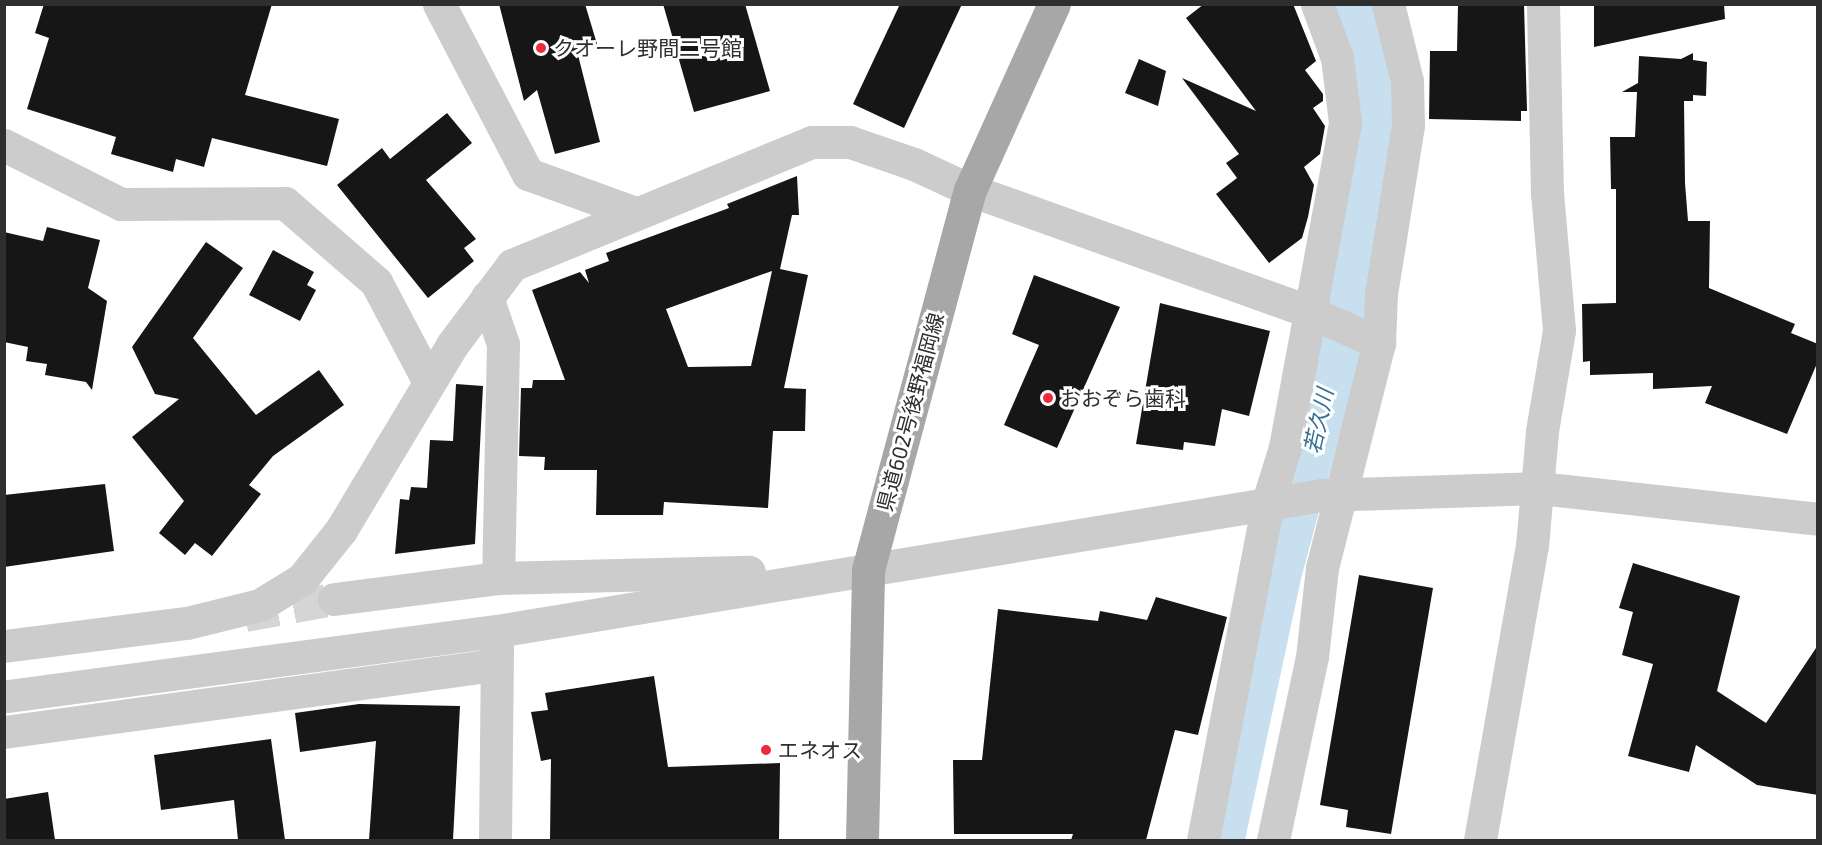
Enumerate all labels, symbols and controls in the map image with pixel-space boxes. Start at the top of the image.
place label: クオーレ野間二号館 [553,35,742,61]
marker: クオーレ野間二号館 [534,41,548,55]
street label: 県道602号後野福岡線 [871,310,949,514]
place label: おおぞら歯科 [1060,385,1186,411]
water label: 若久川 [1298,386,1338,456]
marker: おおぞら歯科 [1041,391,1055,405]
place label: エネオス [778,737,862,763]
marker: エネオス [759,743,773,757]

